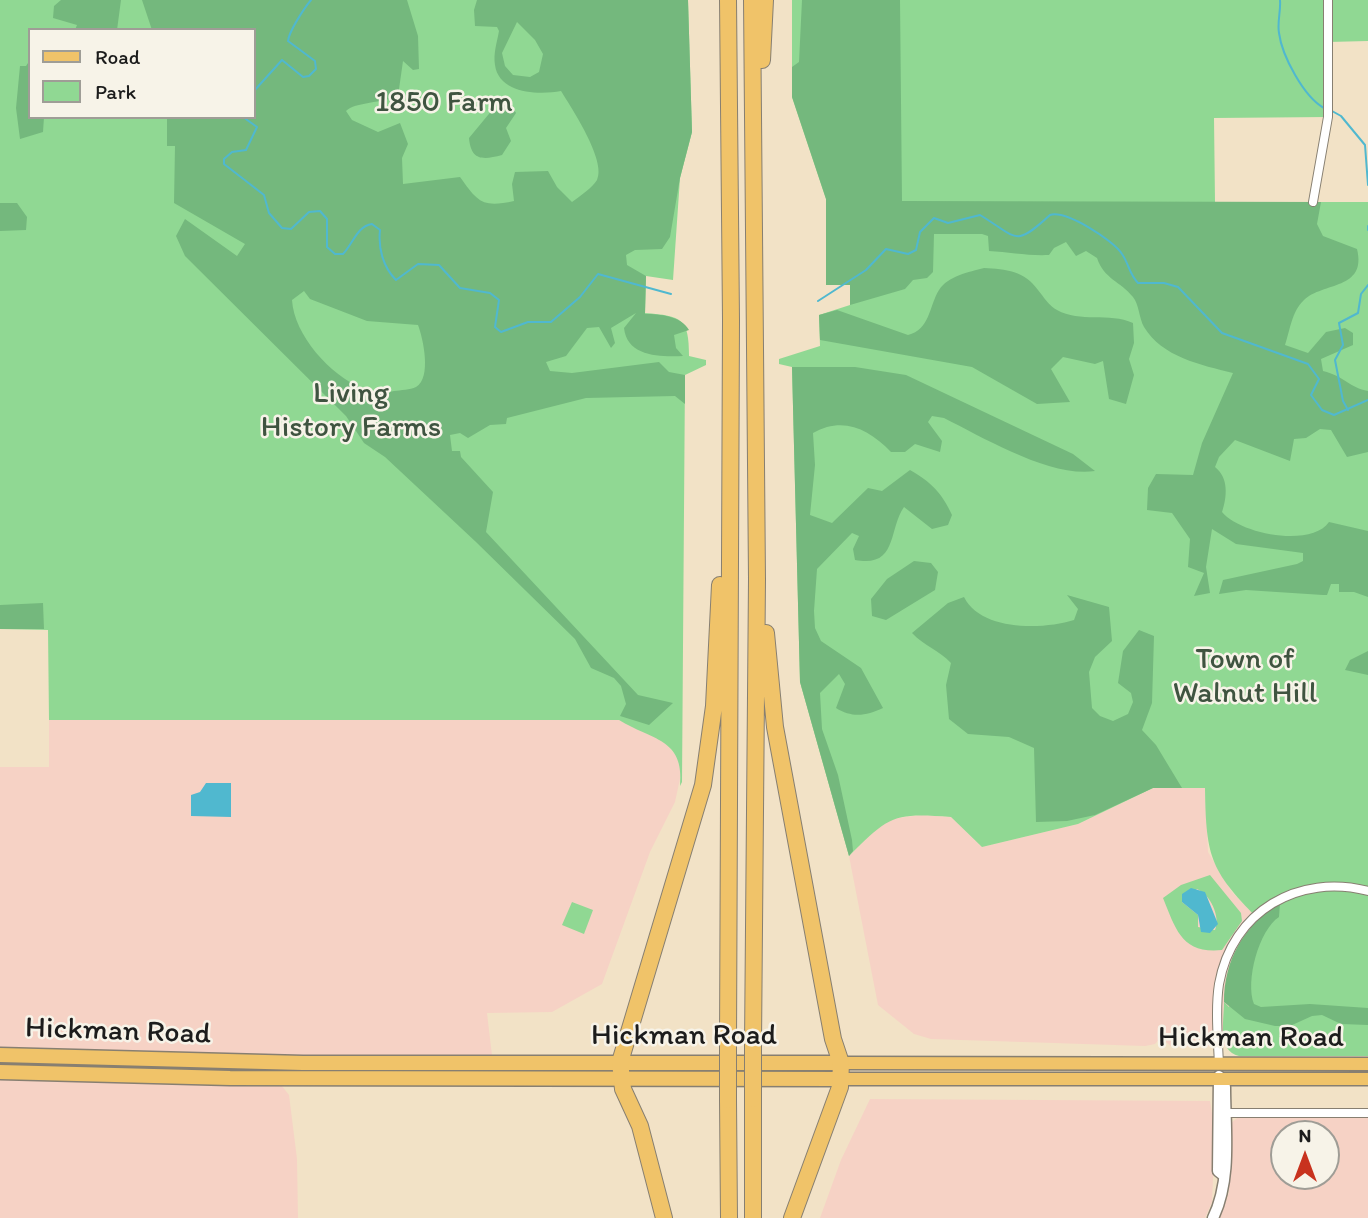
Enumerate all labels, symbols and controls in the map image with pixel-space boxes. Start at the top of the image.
legend [28,28,256,119]
text: Road [95,44,140,69]
text: Park [95,79,136,104]
park label: 1850 Farm [375,85,513,121]
park label: Living History Farms [261,376,441,446]
park label: Town of Walnut Hill [1173,642,1317,712]
street label: Hickman Road [24,1011,212,1053]
street label: Hickman Road [591,1018,777,1054]
street label: Hickman Road [1158,1020,1344,1056]
north arrow [1270,1120,1340,1190]
text: N [1299,1124,1311,1147]

